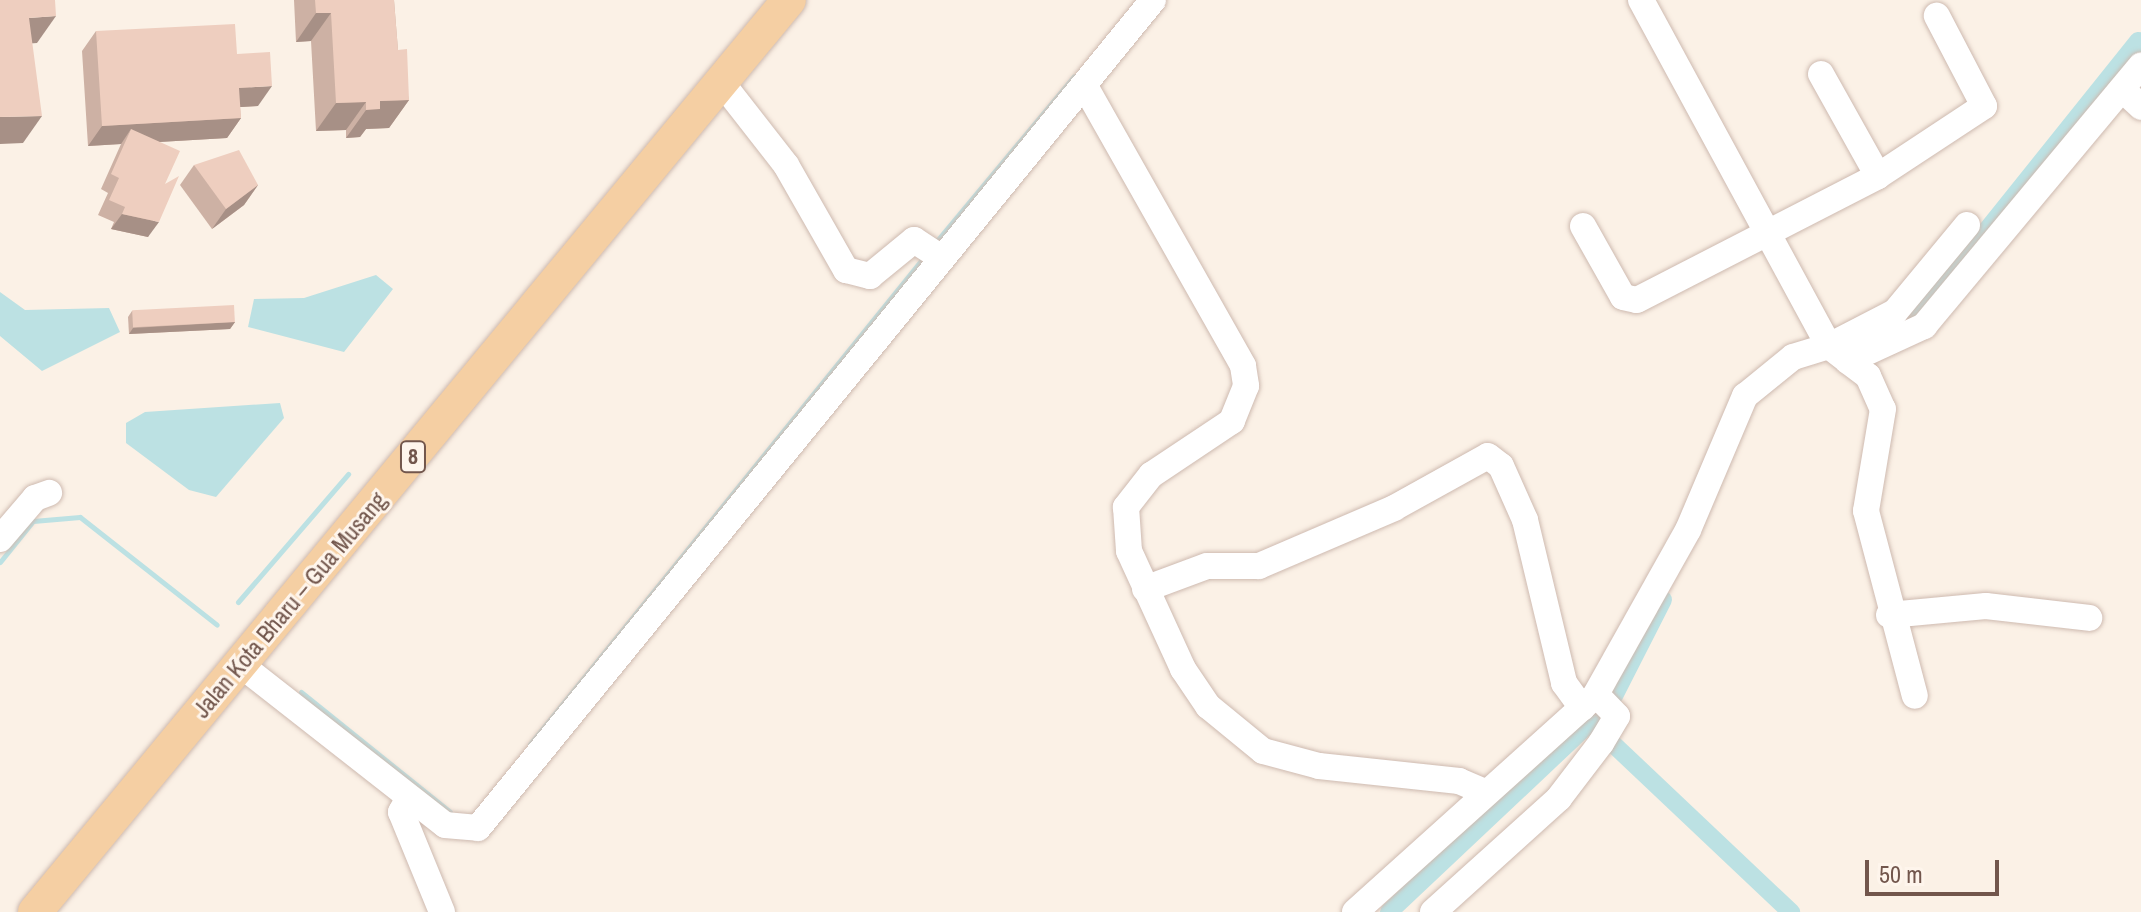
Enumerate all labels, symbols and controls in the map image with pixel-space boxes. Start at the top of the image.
road number: 8 [399,439,427,475]
street label: Jalan Kota Bharu – Gua Musang [187,486,393,724]
scale bar [1869,844,2003,894]
text: 50 m [1879,858,1923,890]

